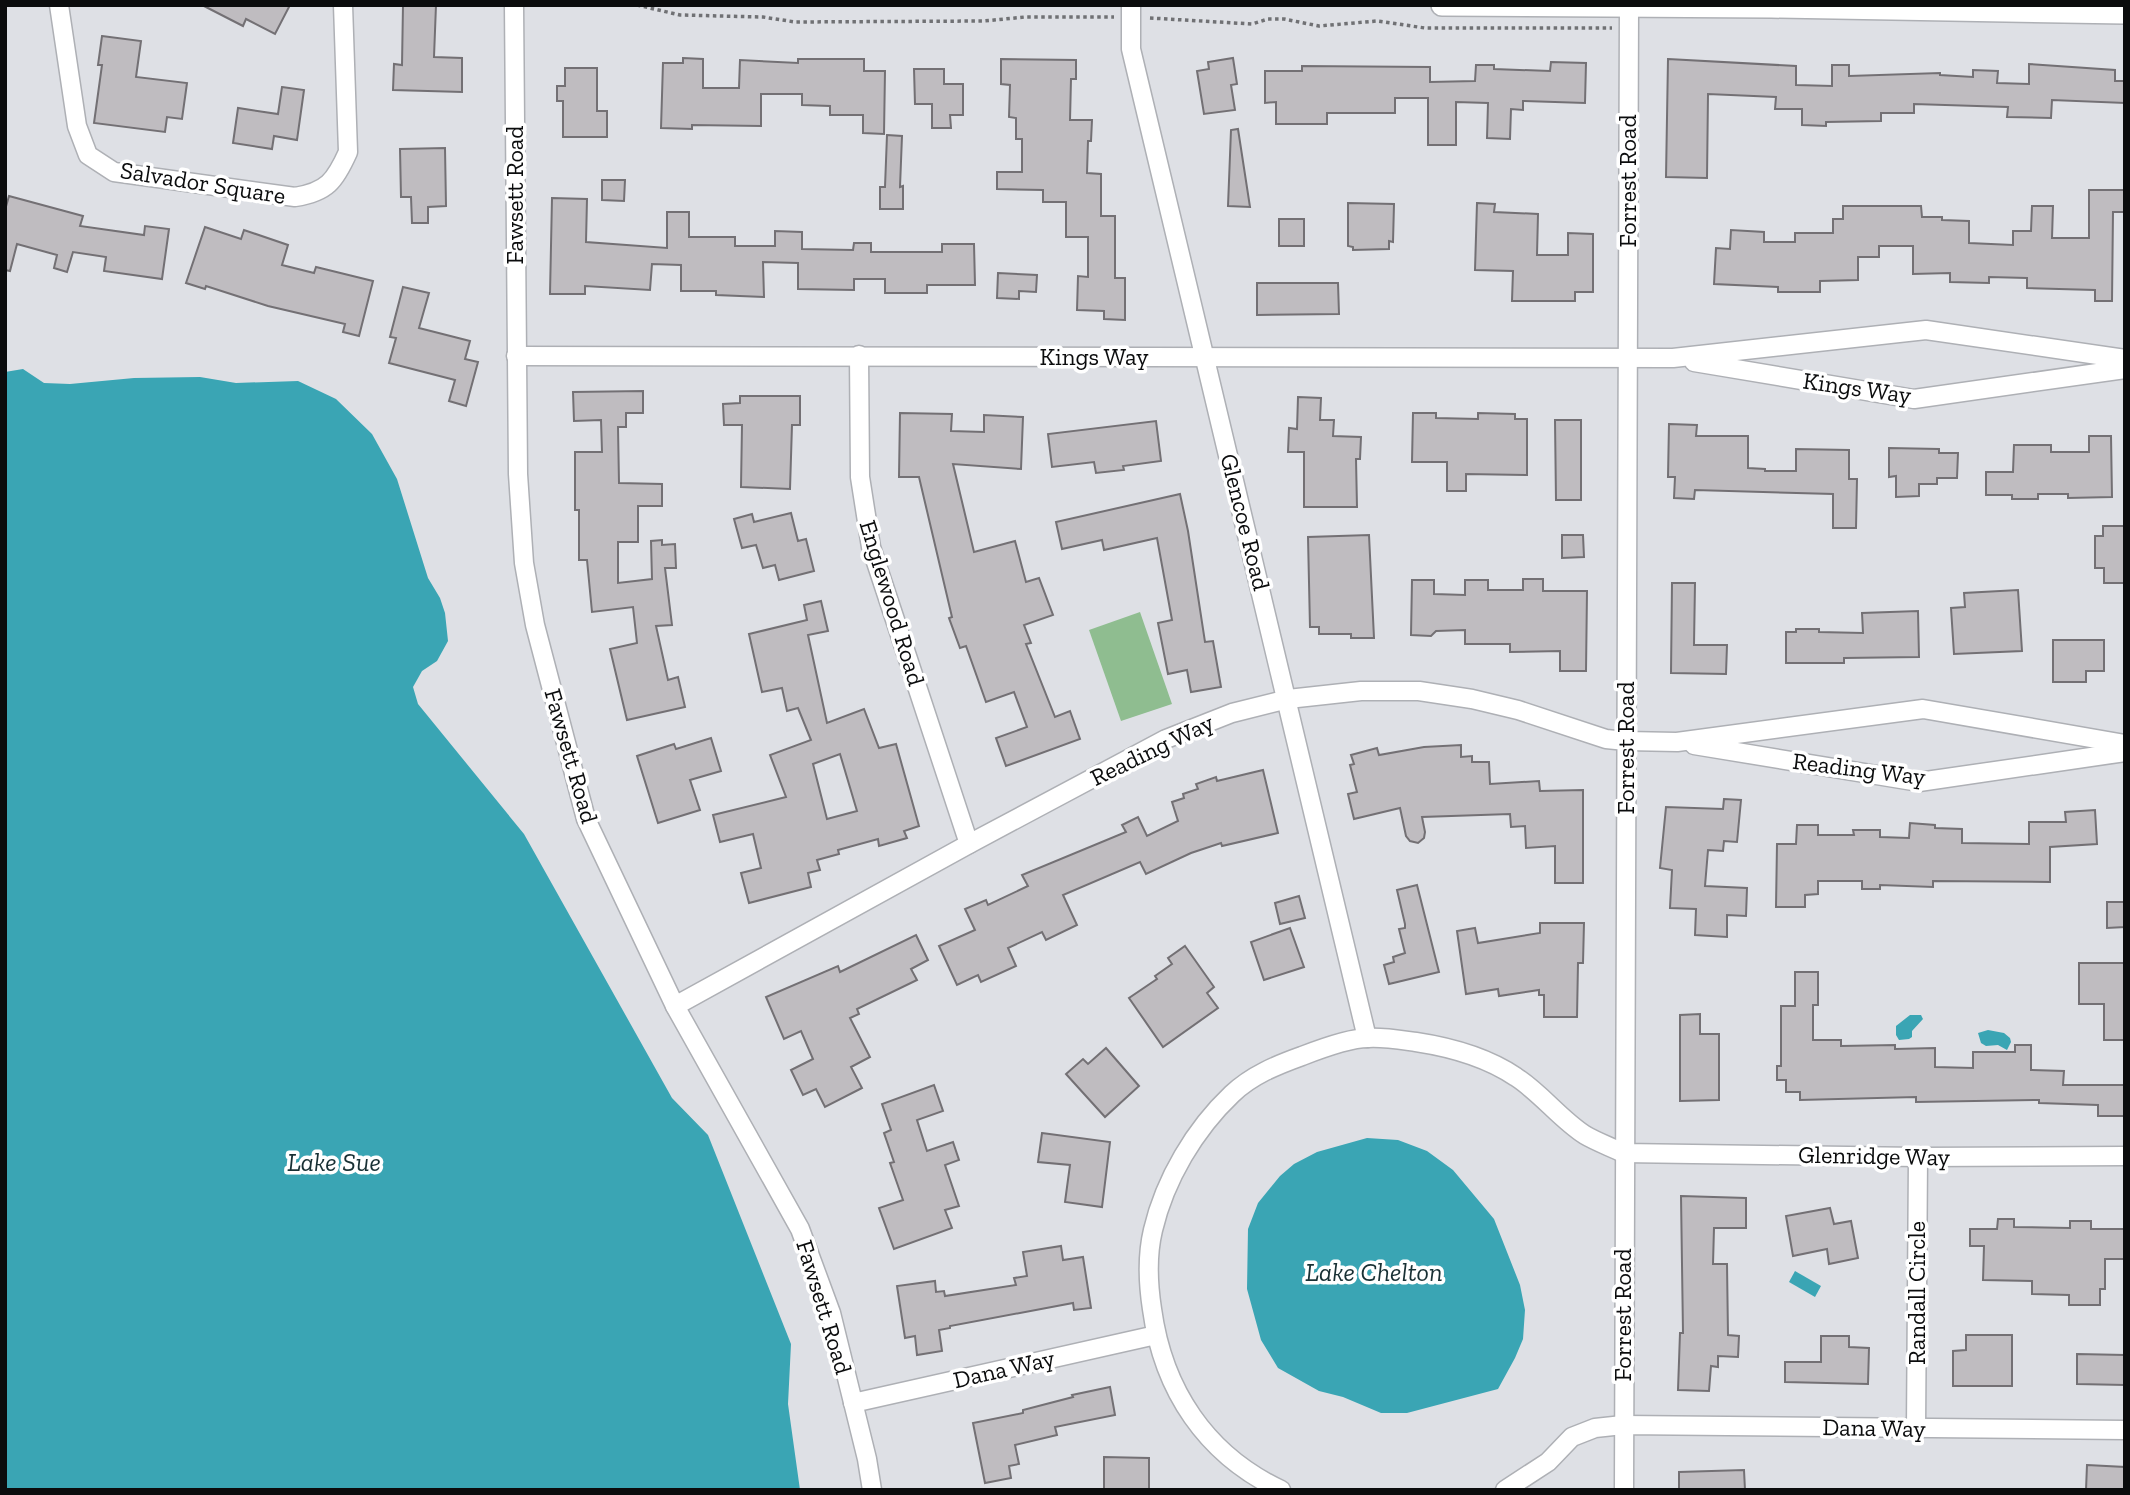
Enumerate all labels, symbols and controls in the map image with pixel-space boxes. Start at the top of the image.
street label: Forrest Road [1613,114,1642,248]
street label: Fawsett Road [500,126,529,264]
street label: Salvador Square [118,155,288,210]
street label: Kings Way [1040,342,1149,371]
street label: Kings Way [1801,366,1914,410]
street label: Glencoe Road [1215,451,1276,593]
street label: Englewood Road [854,517,931,689]
street label: Forrest Road [1611,681,1640,815]
street label: Fawsett Road [538,685,605,827]
street label: Reading Way [1085,707,1219,792]
street label: Reading Way [1791,746,1928,791]
street label: Glenridge Way [1798,1140,1951,1171]
water label: Lake Sue [287,1146,381,1178]
street label: Randall Circle [1902,1221,1931,1365]
street label: Fawsett Road [790,1236,859,1378]
street label: Forrest Road [1608,1248,1637,1382]
water label: Lake Chelton [1305,1256,1443,1288]
street label: Dana Way [950,1343,1058,1394]
street label: Dana Way [1822,1412,1927,1443]

